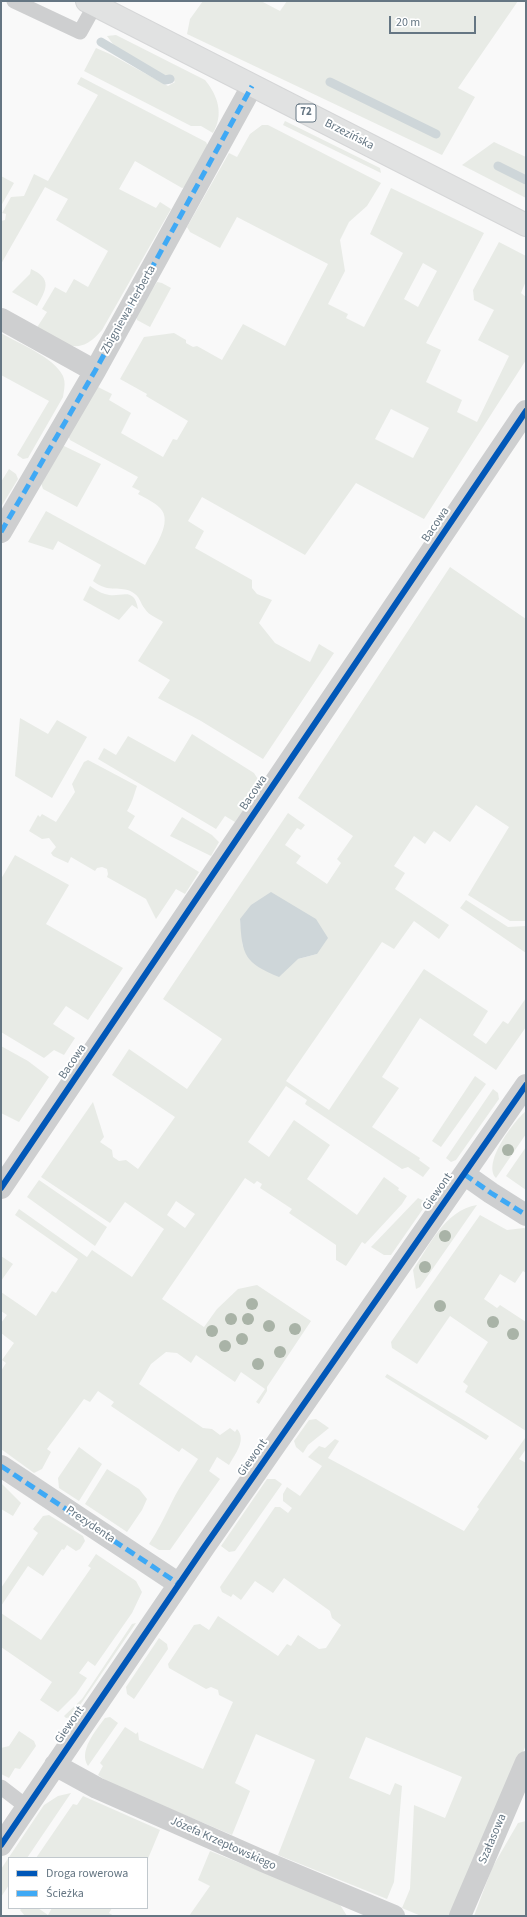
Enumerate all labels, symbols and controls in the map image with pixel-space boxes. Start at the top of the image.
scale bar [391,8,478,34]
text: 20 m [396,14,420,31]
road number: 72 [296,104,316,122]
street label: Brzezińska [322,116,376,154]
street label: Zbigniewa Herberta [99,263,159,357]
street label: Bacowa [419,505,453,545]
street label: Bacowa [237,773,271,813]
street label: Bacowa [56,1042,90,1082]
street label: Giewont [420,1171,456,1213]
street label: Giewont [235,1437,271,1479]
street label: Prezydenta [63,1503,117,1547]
street label: Giewont [52,1704,88,1746]
street label: Szałasowa [476,1812,510,1866]
street label: Józefa Krzeptowskiego [168,1814,278,1874]
legend [8,1857,148,1909]
text: Droga rowerowa [46,1865,128,1882]
text: Ścieżka [46,1885,84,1902]

